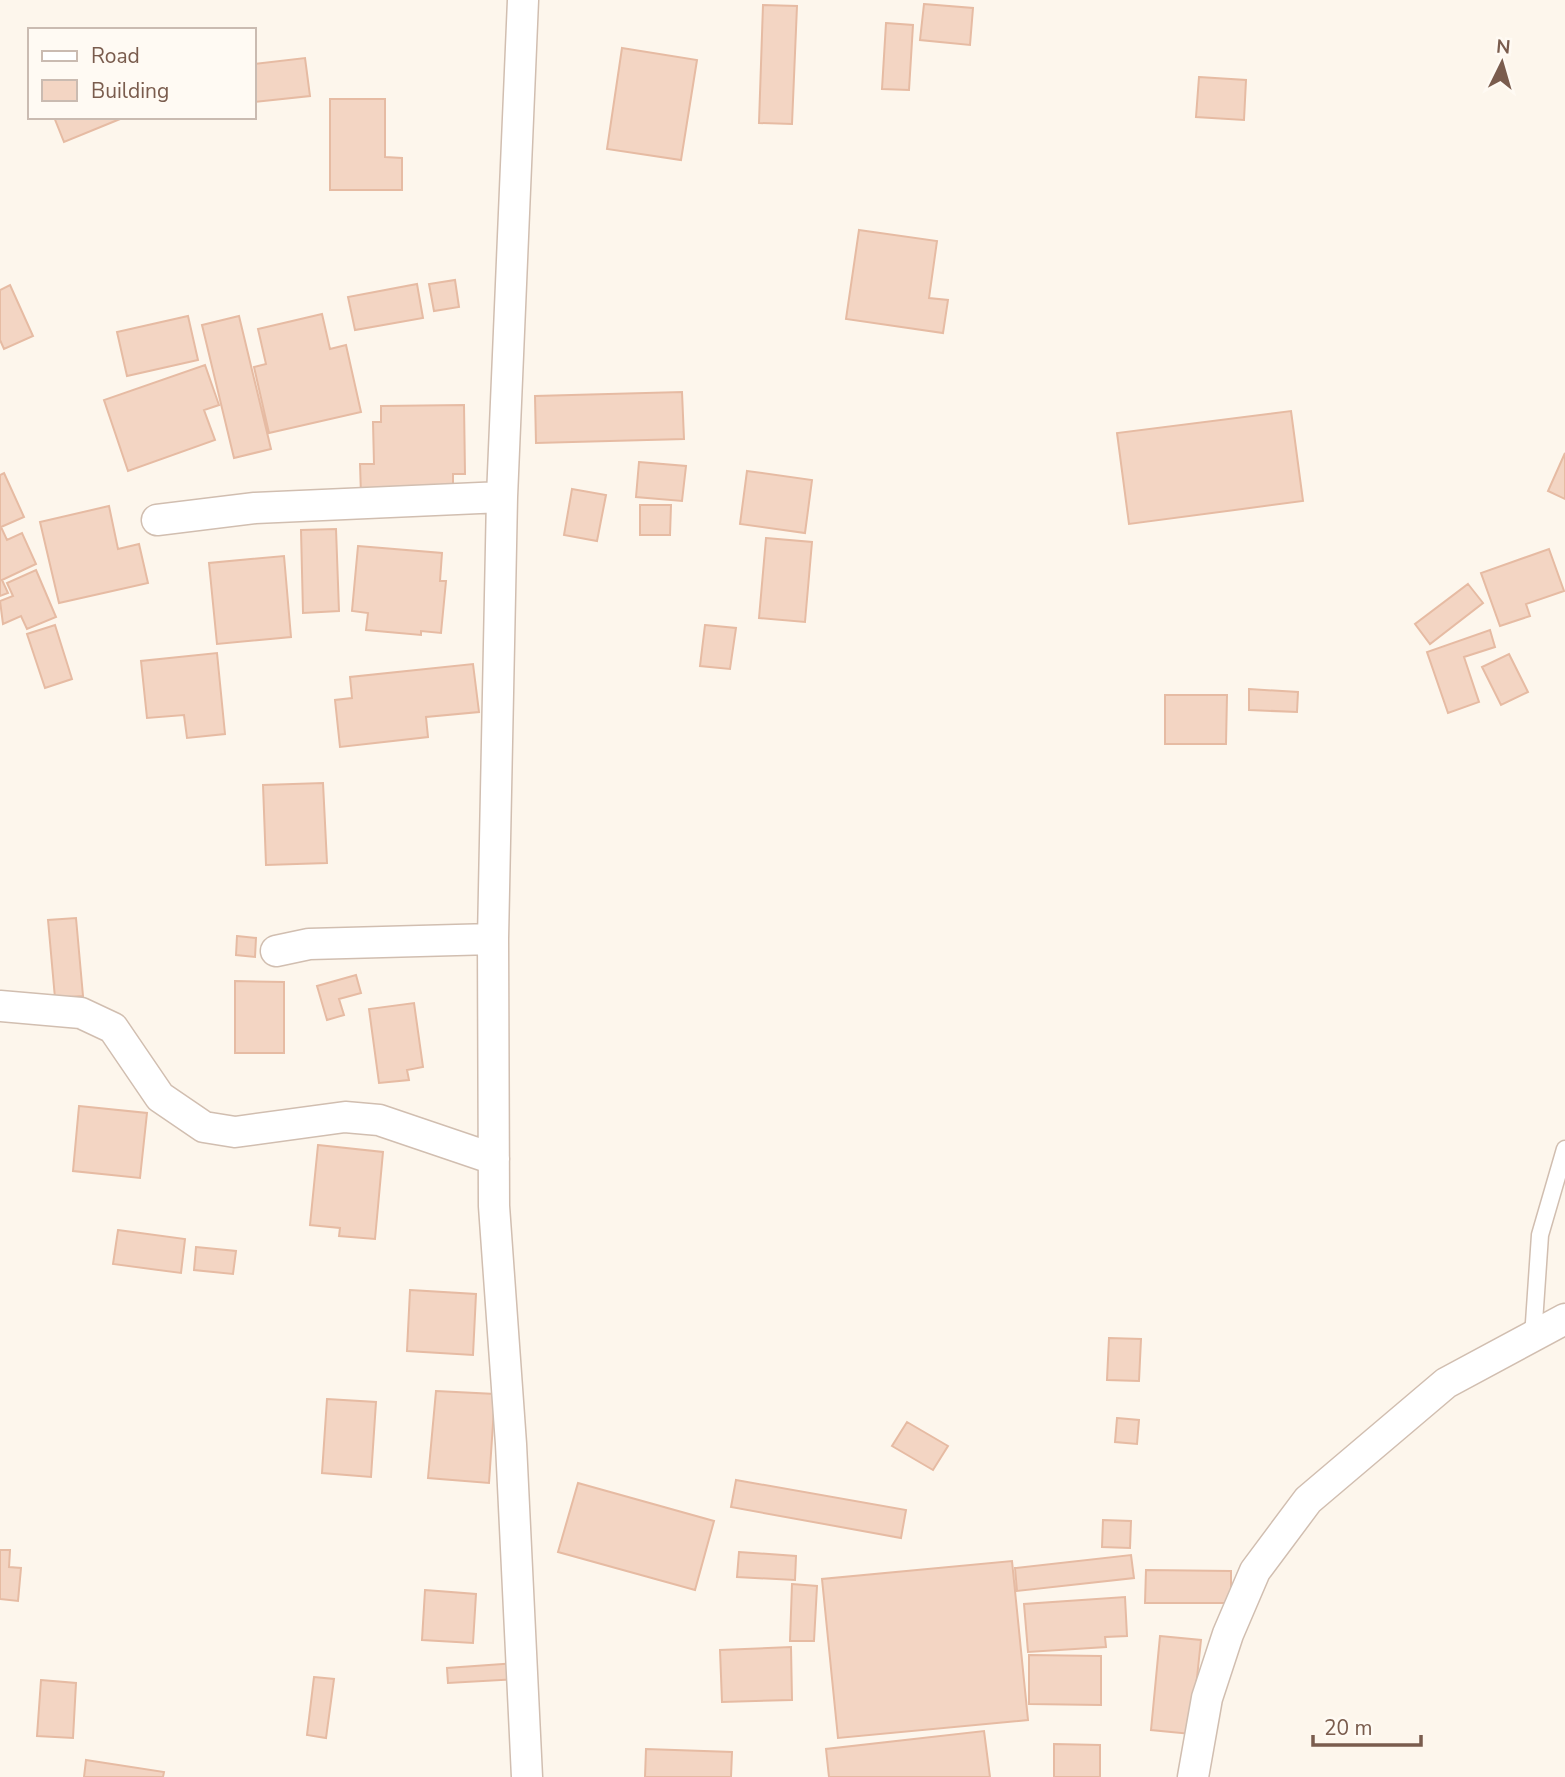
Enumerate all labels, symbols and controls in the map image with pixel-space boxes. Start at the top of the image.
legend [28,28,256,119]
north arrow [1467,28,1537,98]
text: N [1495,33,1512,61]
text: Road [91,42,140,70]
text: Building [91,77,169,105]
scale bar [1313,1704,1422,1748]
text: 20 m [1324,1714,1373,1742]

